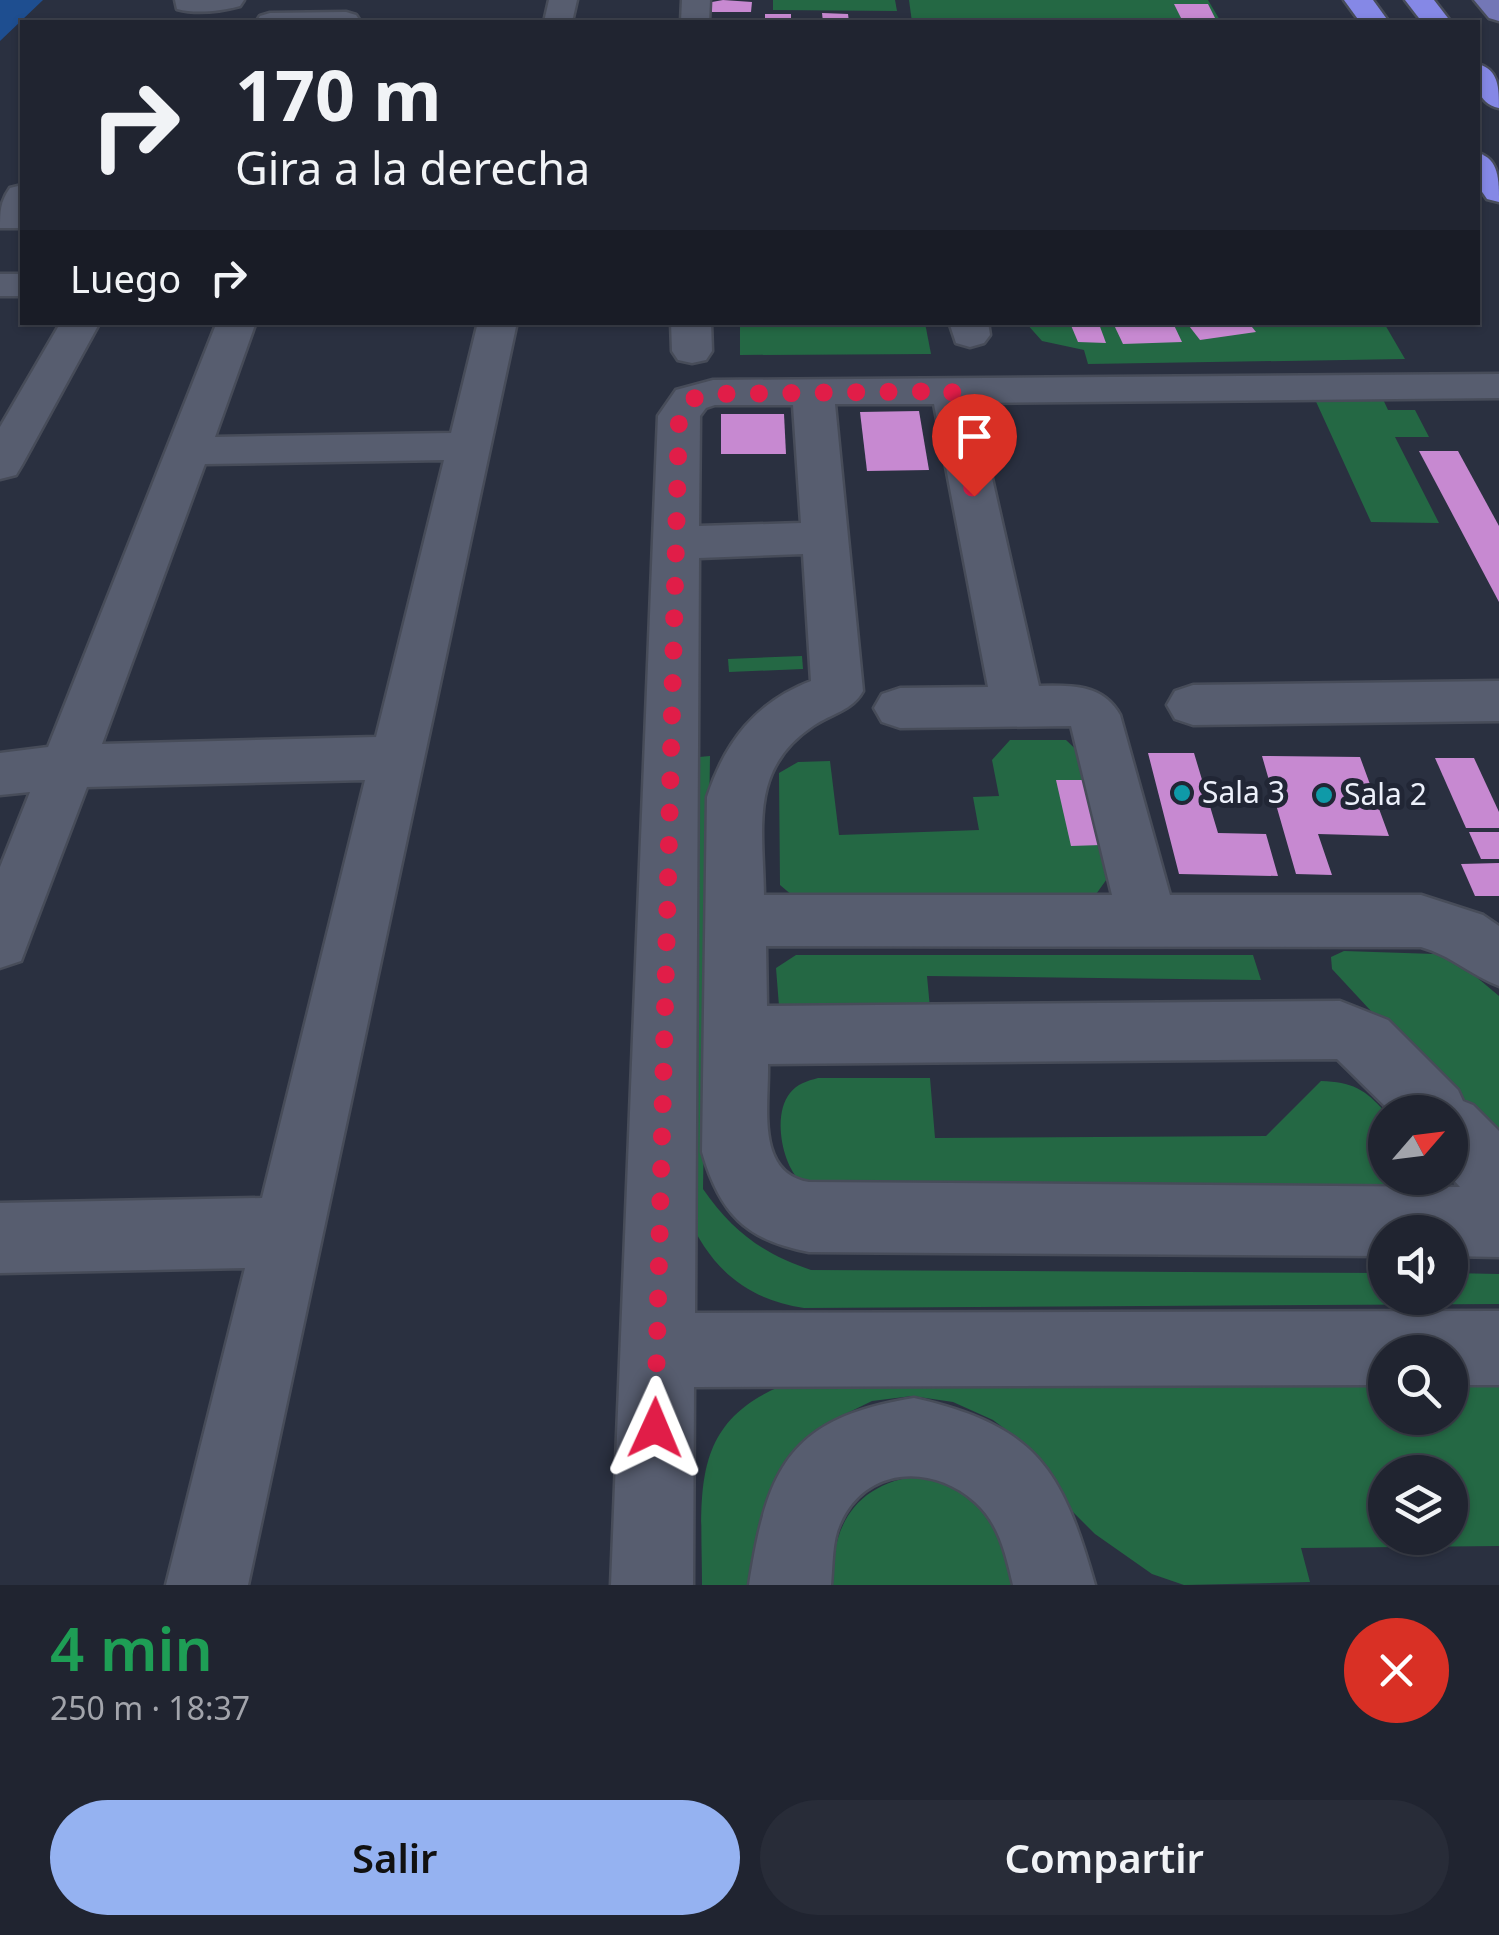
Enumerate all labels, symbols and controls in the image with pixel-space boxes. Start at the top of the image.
text: 170 m [235,46,442,142]
icon: right [70,60,200,190]
text: Gira a la derecha [235,137,590,198]
icon: right [201,250,256,305]
text: Luego [70,252,181,304]
pin [932,394,1017,497]
icon: arrive [947,409,1002,464]
place label: Sala 3 [1202,771,1285,812]
place label: Sala 2 [1344,773,1427,814]
marker: Sala 3 [1171,782,1193,804]
marker: Sala 2 [1313,784,1335,806]
north arrow [1368,1095,1468,1195]
map controls [1368,1095,1468,1555]
button: sound [1368,1215,1468,1315]
button: search [1368,1335,1468,1435]
position arrow [603,1376,707,1480]
button: layers [1368,1455,1468,1555]
text: 4 min [50,1607,213,1689]
button: close [1344,1618,1449,1723]
text: 250 m · 18:37 [50,1686,250,1729]
button: Salir [50,1800,740,1915]
button: Compartir [760,1800,1449,1915]

